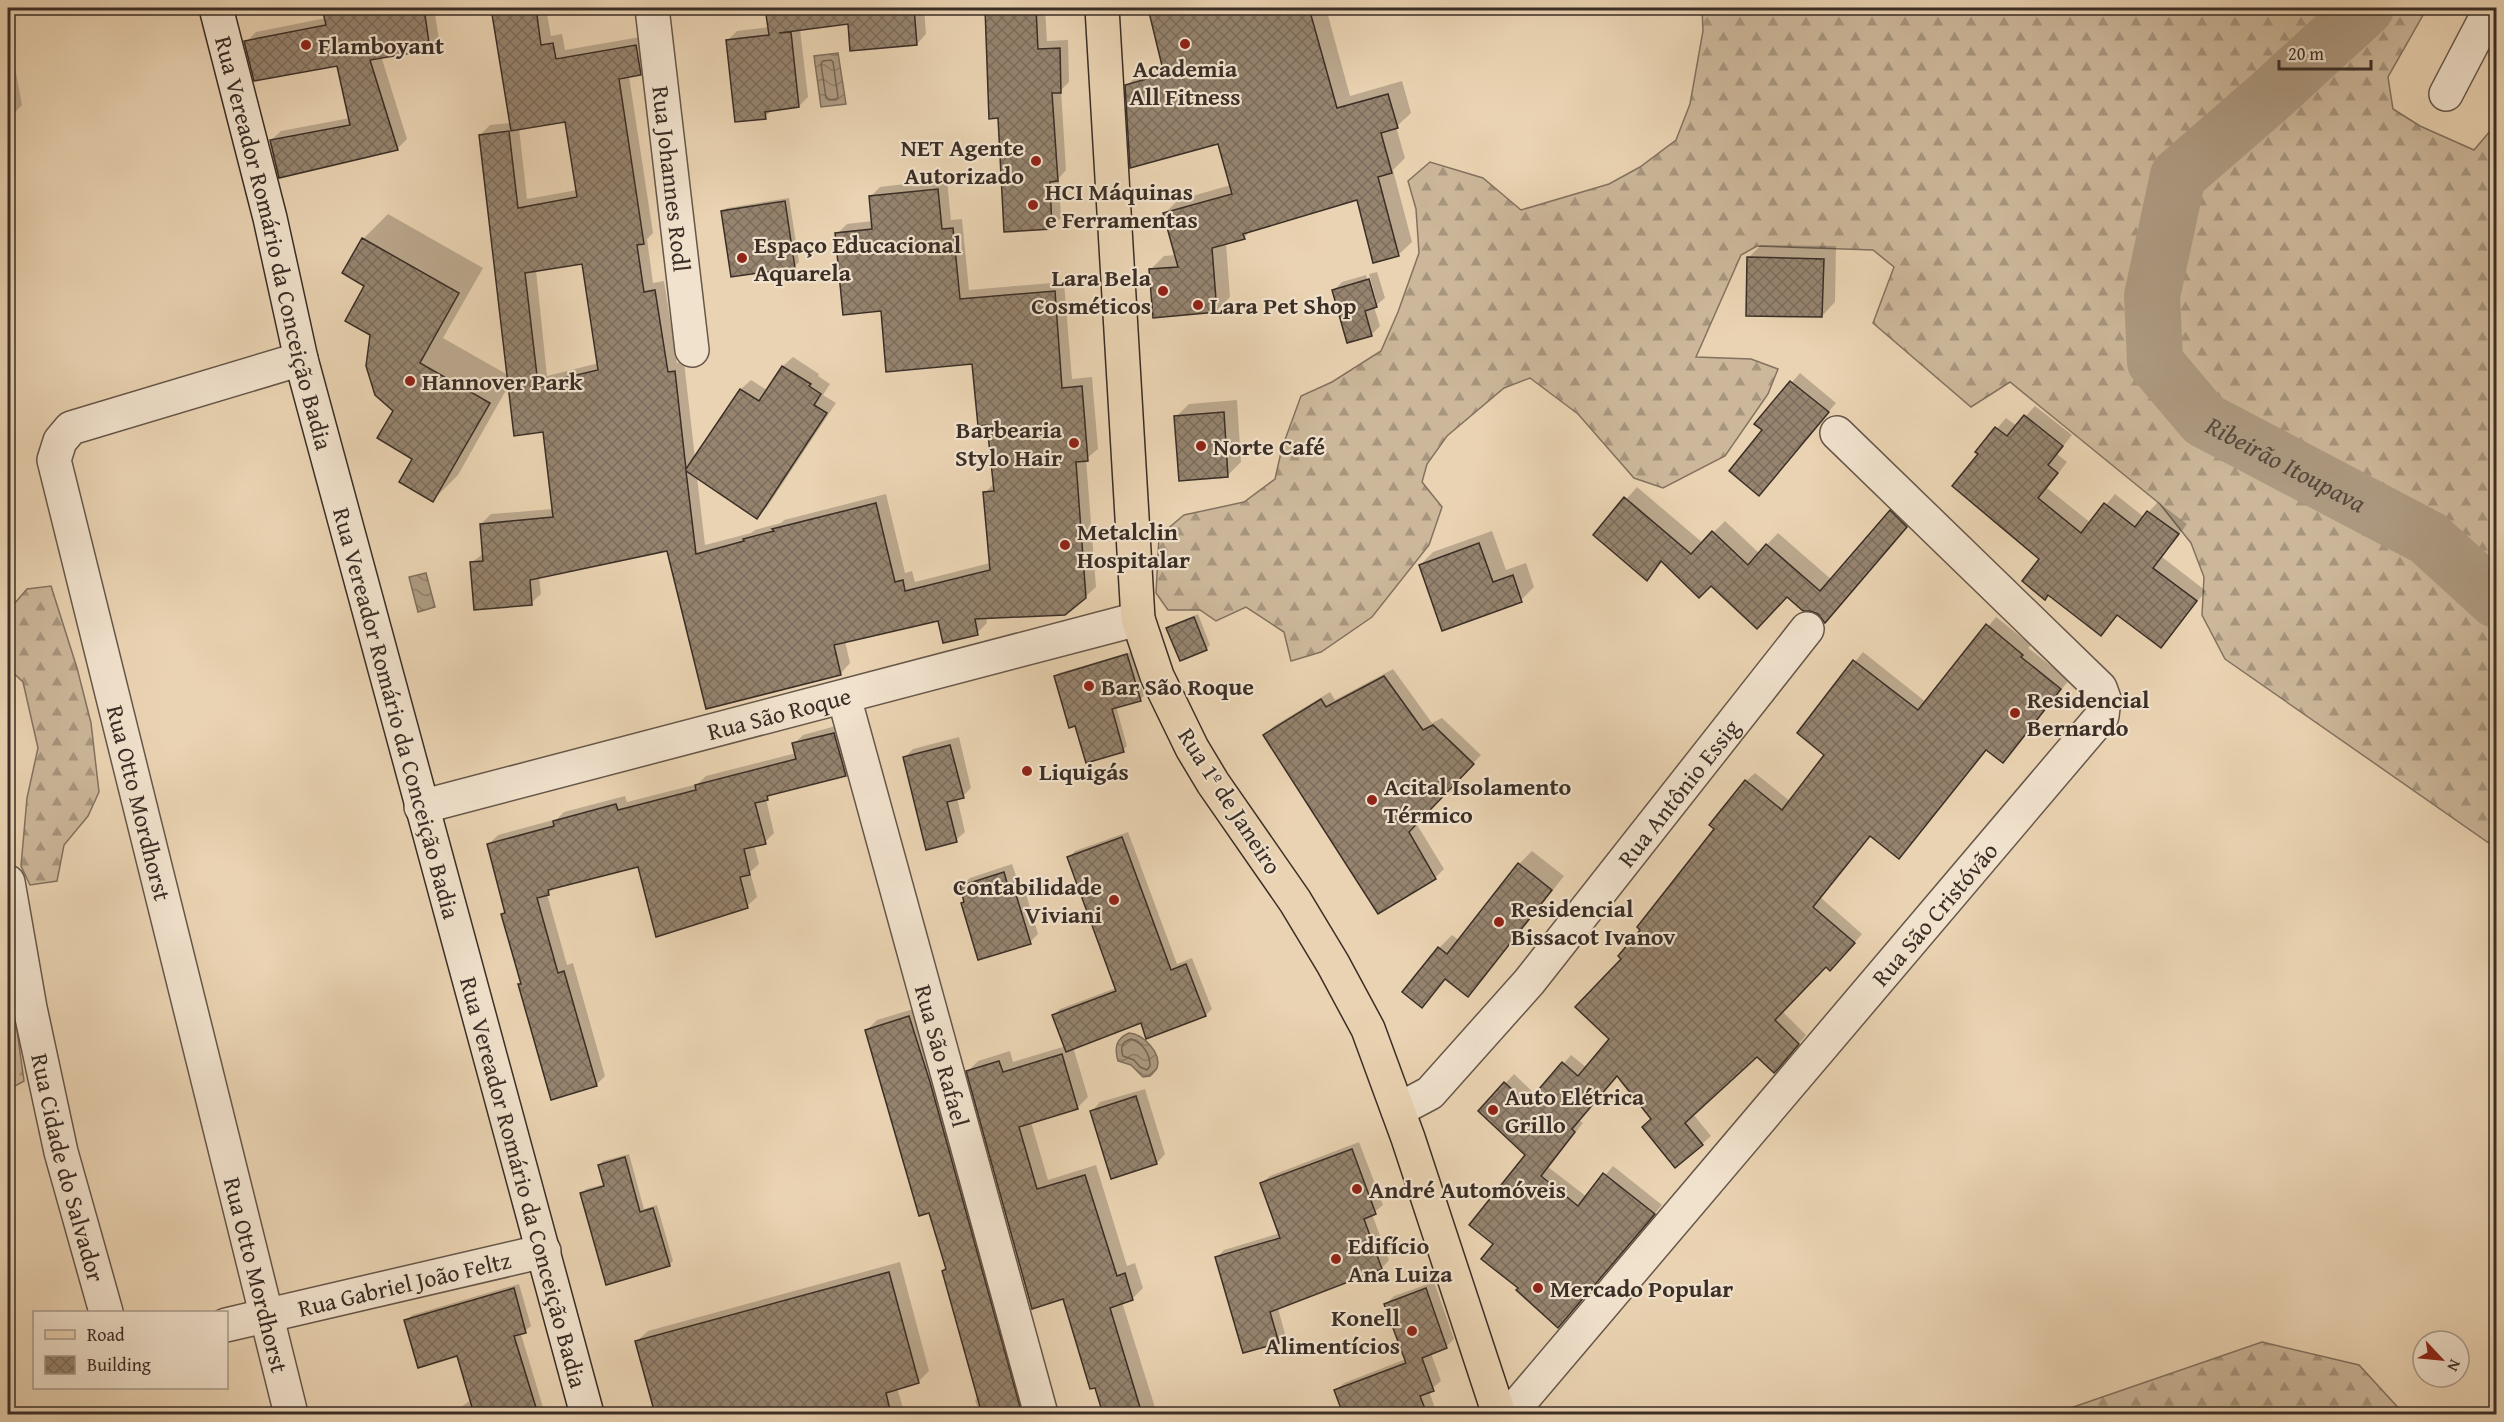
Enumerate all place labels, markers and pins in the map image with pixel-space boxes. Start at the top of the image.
place label: Flamboyant [318,28,444,63]
marker: Academia All Fitness [1178,37,1192,51]
marker: Flamboyant [299,38,313,52]
place label: Academia All Fitness [1129,51,1241,114]
place label: NET Agente Autorizado [901,130,1024,193]
marker: NET Agente Autorizado [1029,154,1043,168]
place label: HCI Máquinas e Ferramentas [1045,174,1198,237]
marker: HCI Máquinas e Ferramentas [1026,198,1040,212]
place label: Espaço Educacional Aquarela [754,227,962,290]
marker: Espaço Educacional Aquarela [735,251,749,265]
place label: Lara Bela Cosméticos [1031,260,1152,323]
marker: Lara Bela Cosméticos [1156,284,1170,298]
place label: Lara Pet Shop [1210,288,1356,323]
marker: Lara Pet Shop [1191,298,1205,312]
place label: Hannover Park [422,364,583,399]
marker: Hannover Park [403,374,417,388]
place label: Barbearia Stylo Hair [955,412,1063,475]
place label: Norte Café [1213,429,1325,464]
marker: Barbearia Stylo Hair [1067,436,1081,450]
marker: Norte Café [1194,439,1208,453]
place label: Metalclin Hospitalar [1077,514,1190,577]
marker: Metalclin Hospitalar [1058,538,1072,552]
place label: Bar São Roque [1101,669,1254,704]
marker: Bar São Roque [1082,679,1096,693]
place label: Residencial Bernardo [2027,682,2150,745]
marker: Residencial Bernardo [2008,706,2022,720]
place label: Liquigás [1039,754,1129,789]
marker: Liquigás [1020,764,1034,778]
place label: Acital Isolamento Térmico [1384,769,1572,832]
marker: Acital Isolamento Térmico [1365,793,1379,807]
place label: Contabilidade Viviani [953,869,1102,932]
place label: Residencial Bissacot Ivanov [1511,891,1676,954]
marker: Contabilidade Viviani [1107,893,1121,907]
marker: Residencial Bissacot Ivanov [1492,915,1506,929]
place label: Auto Elétrica Grillo [1505,1079,1645,1142]
marker: Auto Elétrica Grillo [1486,1103,1500,1117]
place label: André Automóveis [1369,1172,1566,1207]
marker: André Automóveis [1350,1182,1364,1196]
place label: Edifício Ana Luiza [1348,1228,1453,1291]
marker: Edifício Ana Luiza [1329,1252,1343,1266]
place label: Mercado Popular [1550,1271,1733,1306]
marker: Mercado Popular [1531,1281,1545,1295]
place label: Konell Alimentícios [1265,1300,1401,1363]
marker: Konell Alimentícios [1405,1324,1419,1338]

